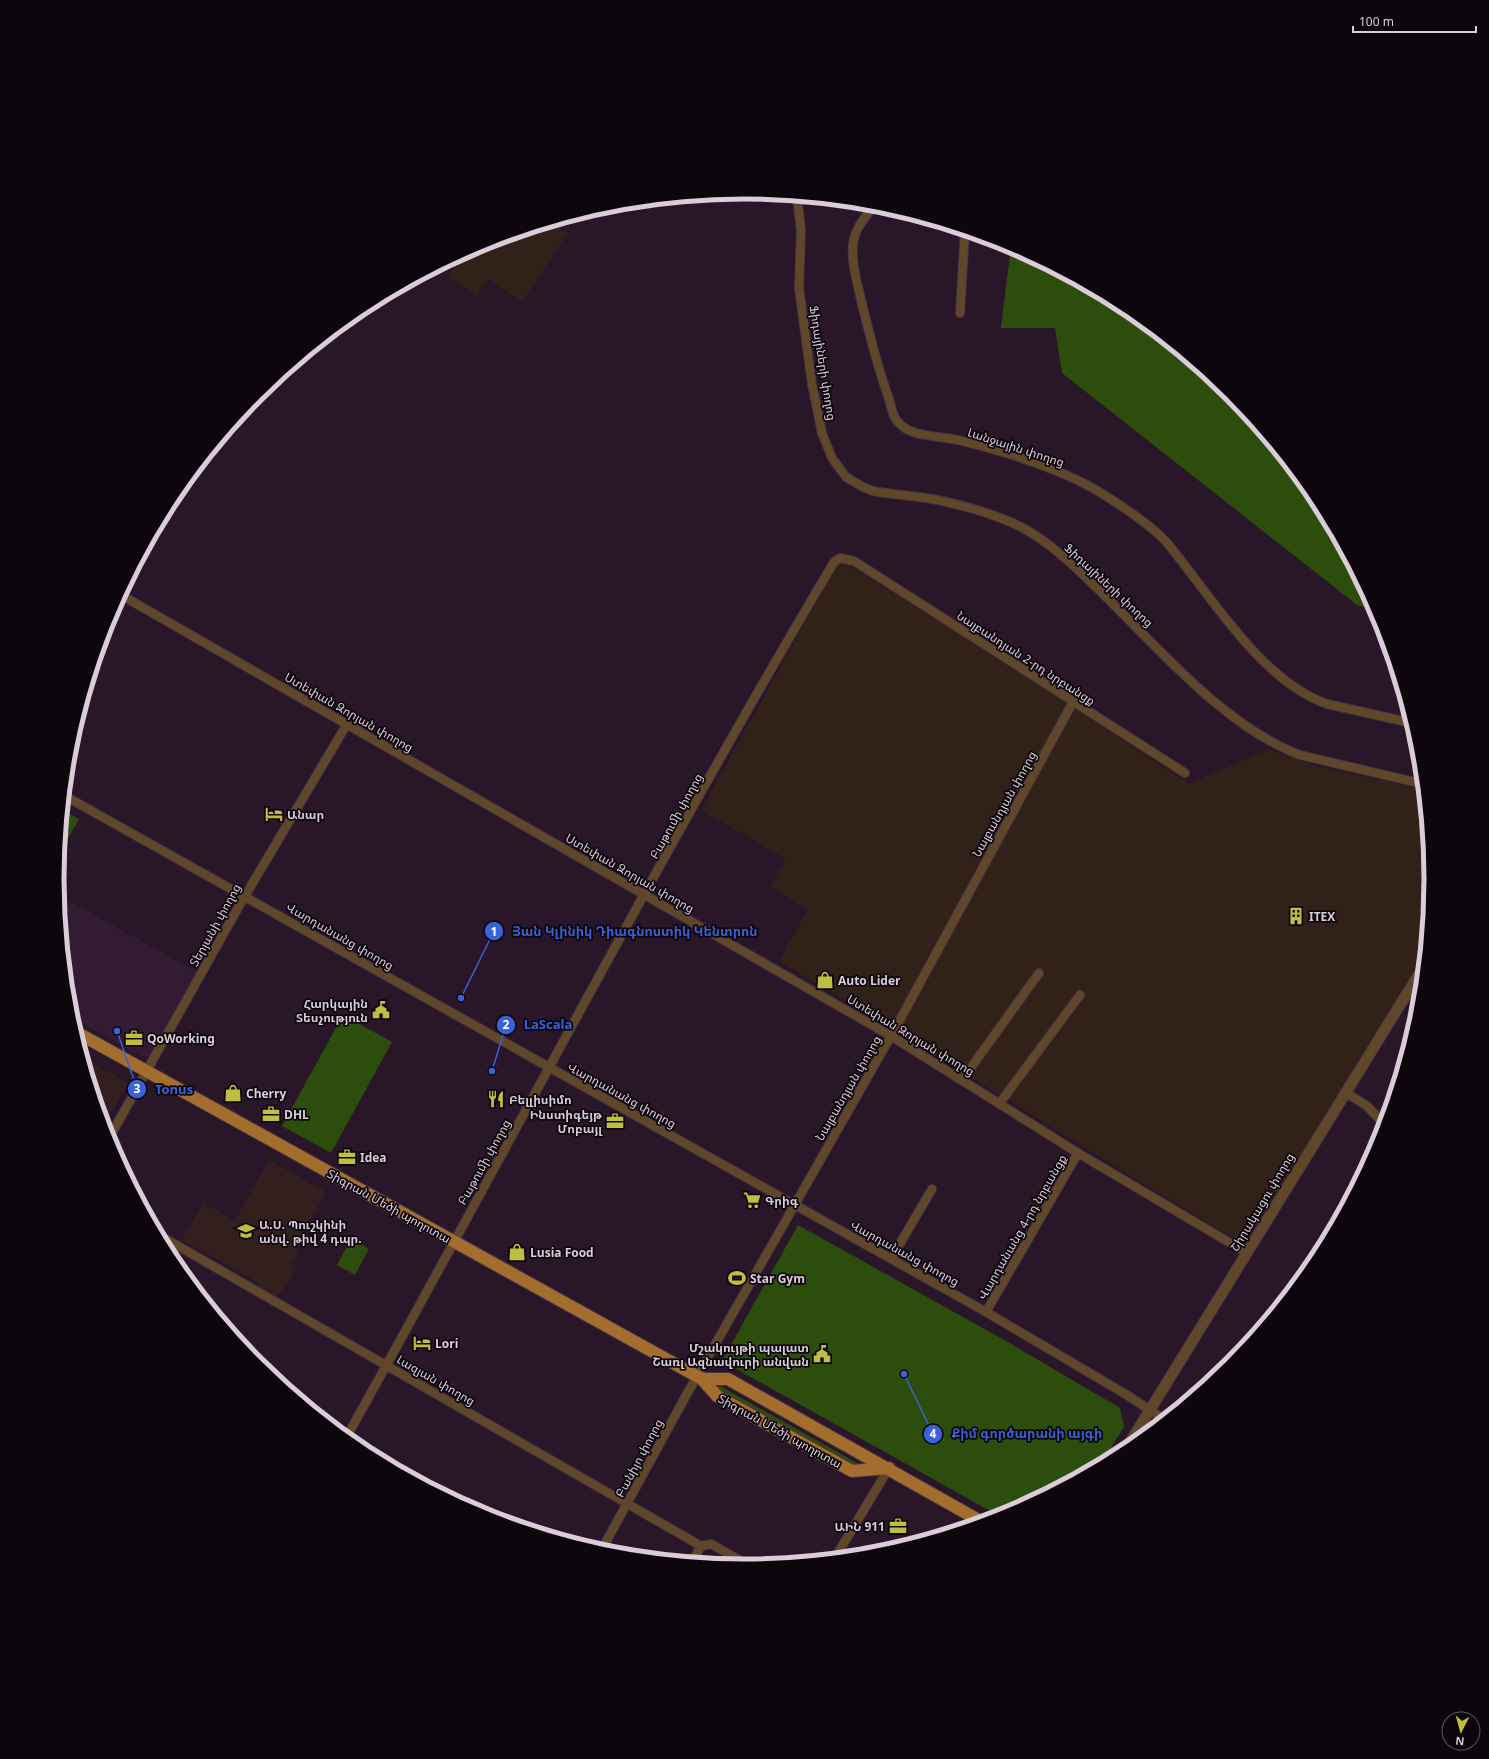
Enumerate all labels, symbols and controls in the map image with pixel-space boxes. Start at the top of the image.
scale bar [1353,8,1476,34]
text: 100 m [1359,13,1394,30]
street label: Ֆիդայիների փողոց [806,304,840,422]
street label: Լանջային փողոց [966,423,1066,471]
street label: Ֆիդայիների փողոց [1061,539,1157,631]
street label: Նալբանդյան 2-րդ նրբանցք [953,607,1099,709]
street label: Ստեփան Զորյան փողոց [282,668,416,756]
street label: Նալբանդյան փողոց [968,748,1040,860]
street label: Բաթումի փողոց [645,770,707,862]
hotel icon: Անար [264,804,284,824]
place label: Անար [287,806,324,823]
street label: Ստեփան Զորյան փողոց [563,829,697,917]
street label: Տերյանի փողոց [185,880,245,970]
street label: Վարդանանց փողոց [283,898,397,974]
building icon: ITEX [1286,906,1306,926]
place label: ITEX [1309,908,1335,925]
callout: Յան Կլինիկ Դիագնոստիկ Կենտրոն [484,919,765,944]
text: Յան Կլինիկ Դիագնոստիկ Կենտրոն [512,922,758,940]
text: 1 [491,923,497,940]
shop icon: Auto Lider [815,970,835,990]
place label: Auto Lider [838,972,901,989]
street label: Ստեփան Զորյան փողոց [844,990,978,1080]
place label: Հարկային Տեսչություն [296,995,368,1026]
public building icon: Հարկային Տեսչություն [371,1000,391,1020]
callout: LaScala [496,1012,580,1037]
text: LaScala [524,1015,572,1033]
text: 2 [503,1016,510,1033]
office icon: QoWorking [124,1028,144,1048]
place label: QoWorking [147,1030,215,1047]
street label: Նալբանդյան փողոց [811,1032,885,1144]
street label: Վարդանանց փողոց [565,1058,679,1132]
callout: Tonus [127,1077,201,1102]
text: 3 [134,1080,141,1097]
text: Tonus [155,1080,193,1098]
shop icon: Cherry [223,1083,243,1103]
place label: Cherry [246,1085,287,1102]
restaurant icon: Բելլիսիմո [486,1089,506,1109]
place label: Բելլիսիմո [509,1091,572,1108]
office icon: DHL [261,1104,281,1124]
place label: DHL [284,1106,309,1123]
place label: Ինստիգեյթ Մոբայլ [530,1106,603,1137]
office icon: Ինստիգեյթ Մոբայլ [605,1111,625,1131]
street label: Բաթումի փողոց [453,1116,515,1208]
office icon: Idea [337,1147,357,1167]
place label: Idea [360,1149,387,1166]
street label: Շիրակացու փողոց [1226,1150,1298,1254]
street label: Վարդանանց 4-րդ նրբանցք [973,1151,1071,1303]
street label: Տիգրան Մեծի պողոտա [324,1165,454,1247]
supermarket icon: Գրիգ [742,1190,762,1210]
place label: Գրիգ [765,1192,799,1209]
place label: Ա.Ս. Պուշկինի անվ. թիվ 4 դպր. [259,1216,362,1247]
street label: Վարդանանց փողոց [848,1216,962,1290]
school or university icon: Ա.Ս. Պուշկինի անվ. թիվ 4 դպր. [236,1221,256,1241]
shop icon: Lusia Food [507,1242,527,1262]
place label: Lusia Food [530,1244,594,1261]
sports icon: Star Gym [727,1268,747,1288]
place label: Star Gym [750,1270,805,1287]
hotel icon: Lori [412,1333,432,1353]
place label: Lori [435,1335,458,1352]
place label: Մշակույթի պալատ Շառլ Ազնավուրի անվան [652,1339,809,1370]
public building icon: Մշակույթի պալատ Շառլ Ազնավուրի անվան [812,1344,832,1364]
street label: Լազյան փողոց [394,1351,478,1409]
street label: Տիգրան Մեծի պողոտա [715,1390,845,1472]
street label: Բանիյո փողոց [611,1416,667,1500]
callout: Քիմ գործարանի այգի [923,1421,1110,1446]
text: Քիմ գործարանի այգի [952,1424,1102,1442]
text: 4 [930,1425,937,1442]
office icon: ԱԻՆ 911 [888,1516,908,1536]
place label: ԱԻՆ 911 [834,1518,885,1535]
north arrow [1441,1711,1481,1751]
text: N [1455,1734,1465,1749]

